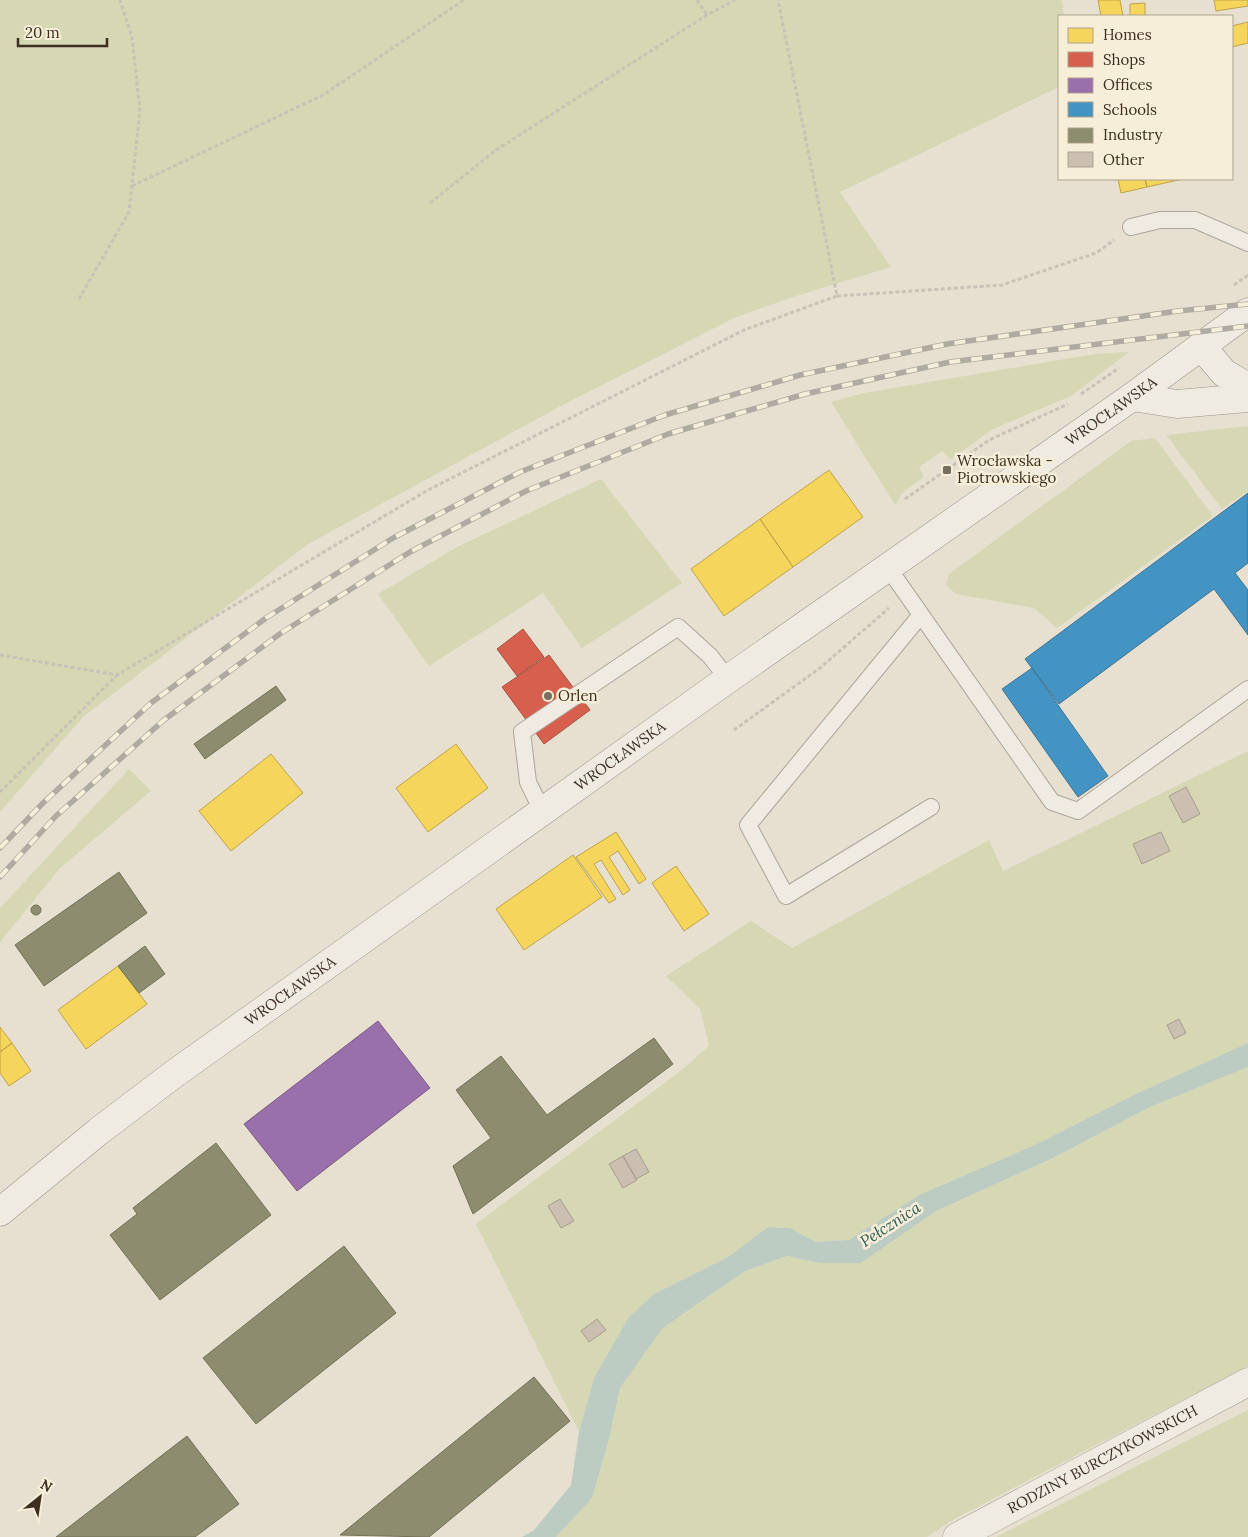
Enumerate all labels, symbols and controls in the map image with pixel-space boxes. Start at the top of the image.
scale bar [18,15,106,47]
legend [1058,15,1233,180]
text: 20 m [25,23,60,42]
text: Homes [1103,25,1152,44]
text: Shops [1103,50,1145,69]
text: Offices [1103,75,1153,94]
text: Schools [1103,100,1157,119]
text: Industry [1103,125,1162,144]
text: Other [1103,150,1145,169]
street label: WROCŁAWSKA [1062,372,1161,450]
place label: Wrocławska - Piotrowskiego [957,451,1056,487]
marker: Wrocławska - Piotrowskiego [941,464,953,476]
place label: Orlen [558,686,598,705]
marker: Orlen [542,690,554,702]
street label: WROCŁAWSKA [571,716,670,794]
street label: WROCŁAWSKA [241,951,340,1030]
water label: Pełcznica [856,1197,924,1251]
street label: RODZINY BURCZYKOWSKICH [1004,1401,1201,1517]
north arrow [15,1472,65,1522]
text: N [37,1475,56,1496]

